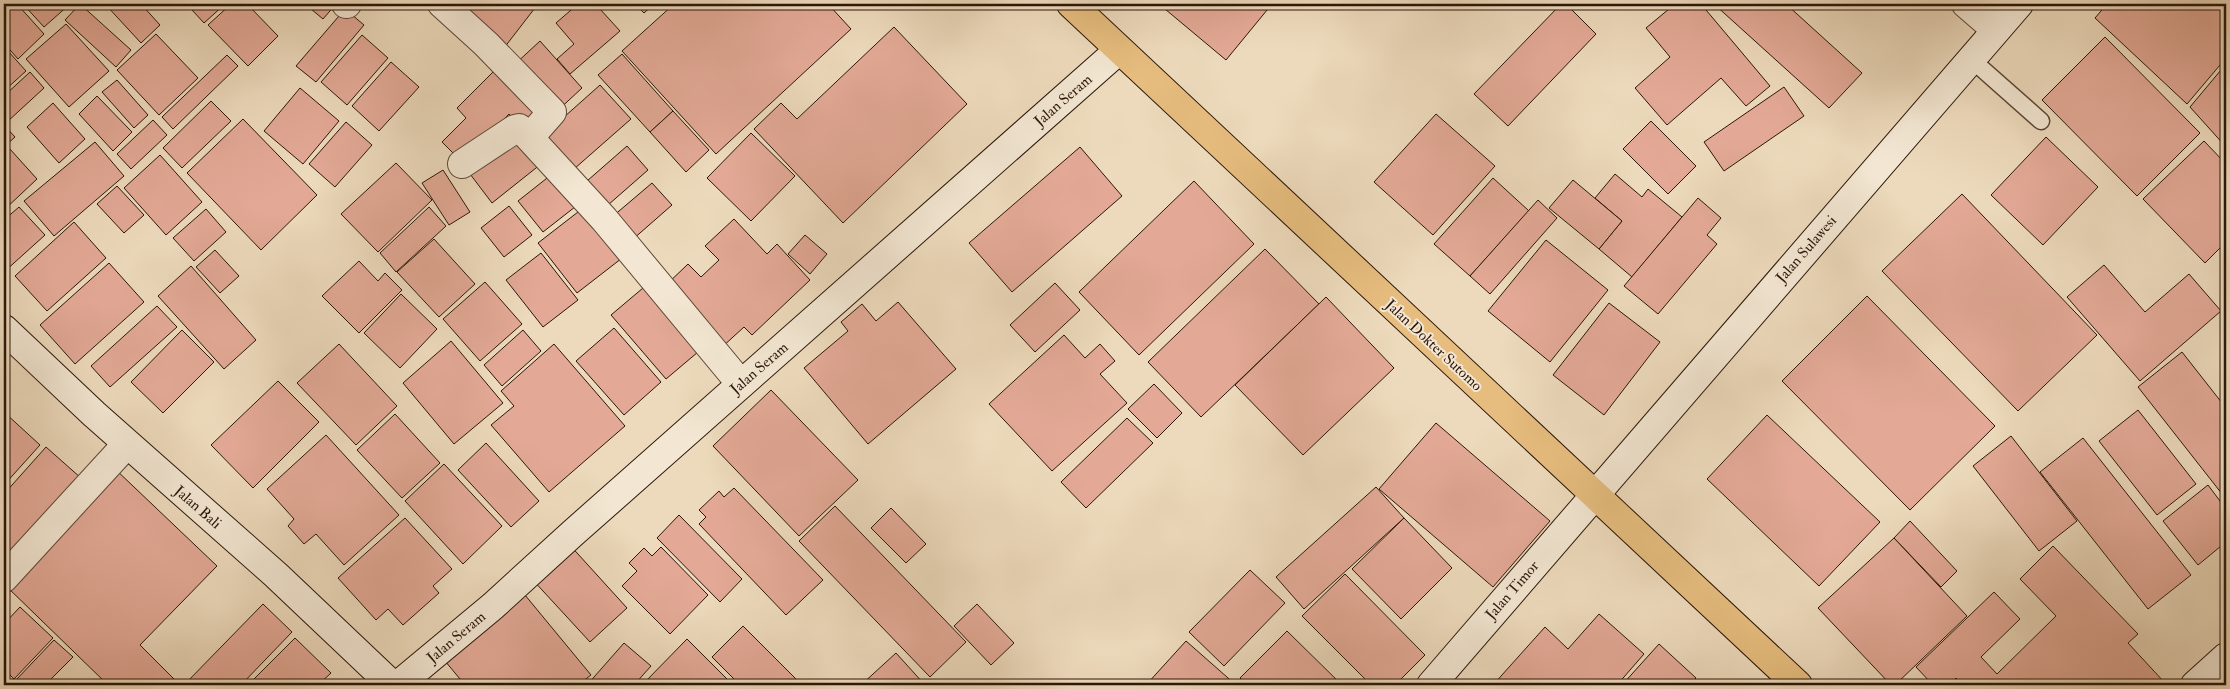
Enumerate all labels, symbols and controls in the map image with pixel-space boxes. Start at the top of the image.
street label: Jalan Seram [1030,70,1097,132]
street label: Jalan Sulawesi [1771,212,1842,288]
street label: Jalan Dokter Sutomo [1380,295,1486,396]
street label: Jalan Seram [726,338,793,400]
street label: Jalan Bali [169,481,225,534]
street label: Jalan Timor [1481,557,1544,625]
street label: Jalan Seram [422,607,490,669]

